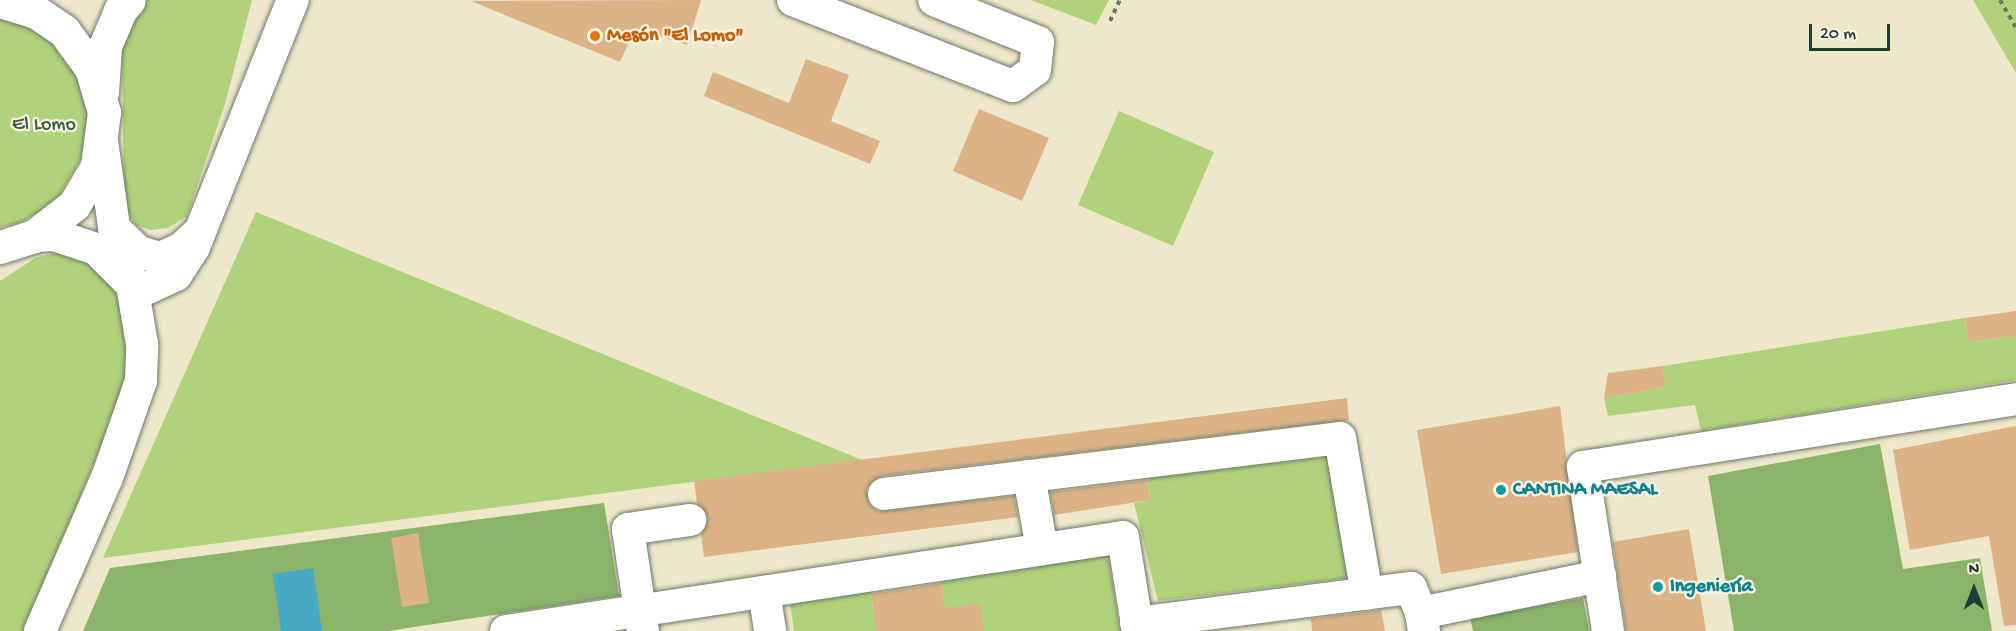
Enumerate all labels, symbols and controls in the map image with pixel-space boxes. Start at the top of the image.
scale bar [1812,12,1893,50]
place label: Mesón "El Lomo" [607,24,744,48]
text: 20 m [1820,24,1856,45]
marker: Mesón "El Lomo" [588,29,602,43]
park label: El Lomo [12,113,76,137]
place label: CANTINA MAESAL [1513,478,1657,502]
marker: CANTINA MAESAL [1494,483,1508,497]
north arrow [1944,559,2004,619]
text: N [1969,561,1979,580]
place label: Ingeniería [1670,575,1753,599]
marker: Ingeniería [1651,580,1665,594]

